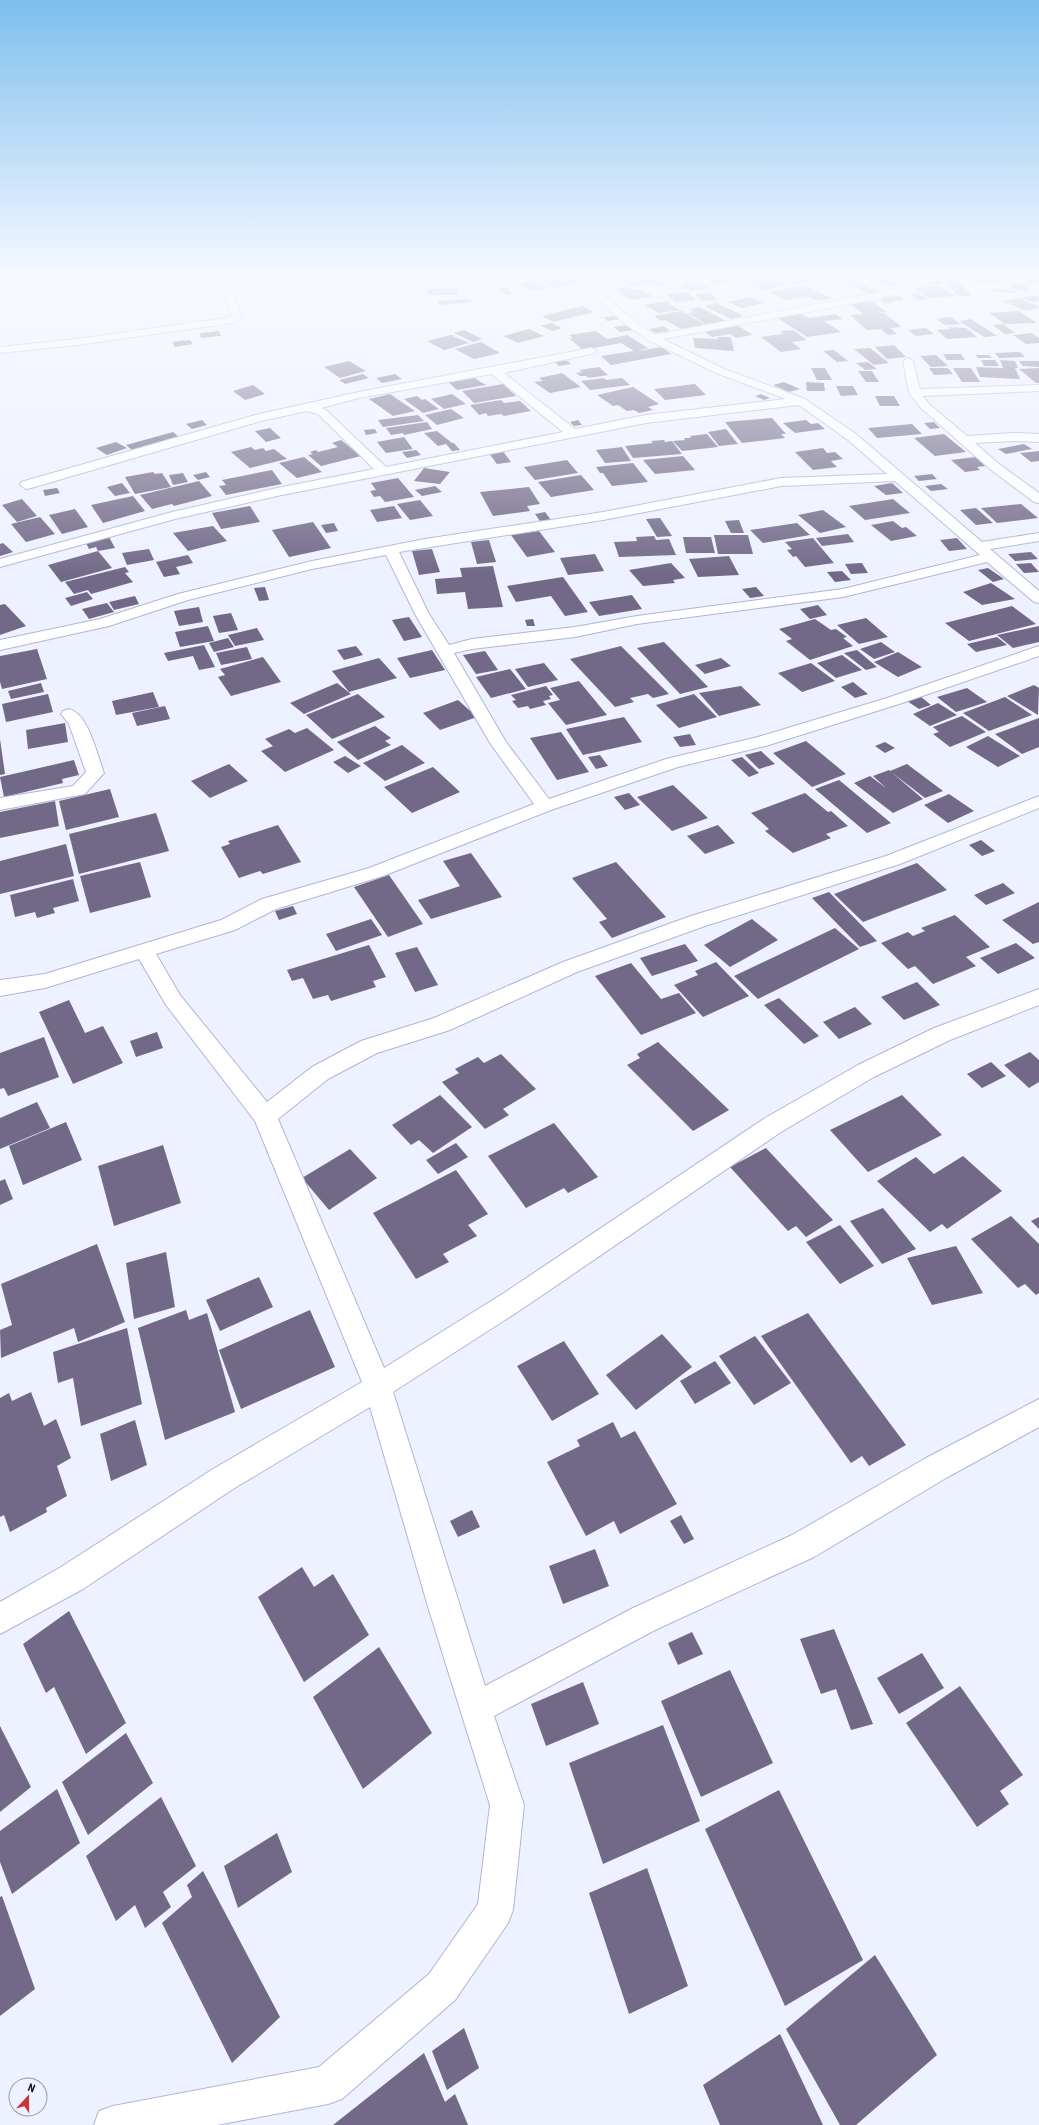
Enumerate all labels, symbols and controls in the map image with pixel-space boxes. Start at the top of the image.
north arrow [8,2077,48,2117]
text: N [26,2081,37,2095]

